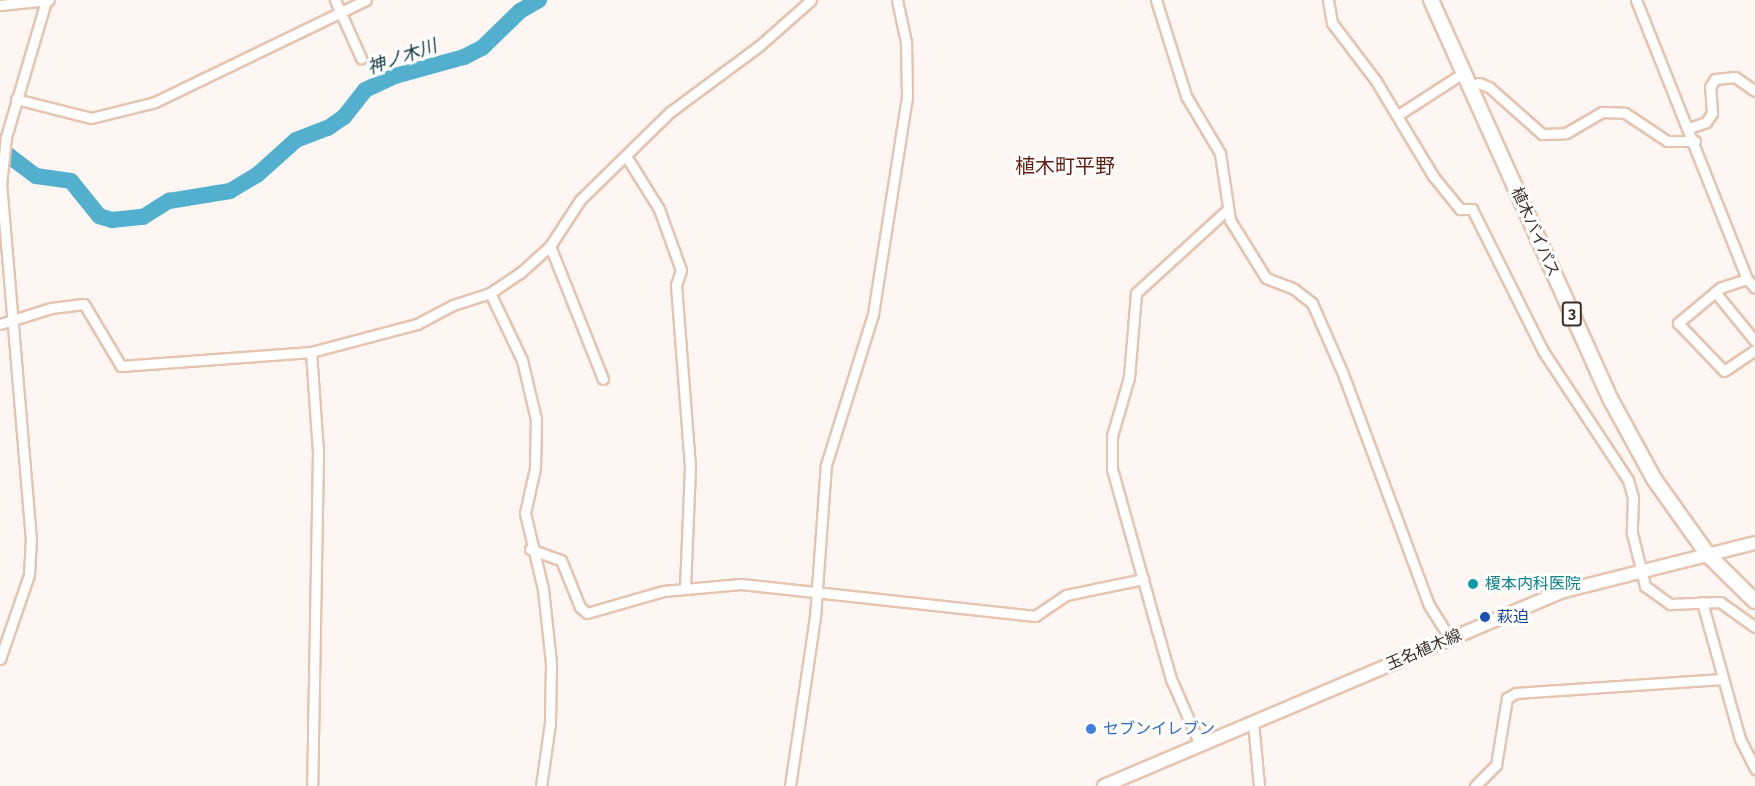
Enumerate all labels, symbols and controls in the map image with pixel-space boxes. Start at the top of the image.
water label: 神ノ木川 [364,35,440,79]
district label: 植木町平野 [1015,154,1115,178]
street label: 植木バイパス [1507,184,1563,280]
road number: 3 [1562,302,1582,326]
place label: 榎本内科医院 [1485,574,1581,594]
marker: 榎本内科医院 [1466,577,1480,591]
place label: 萩迫 [1497,607,1529,627]
marker: 萩迫 [1478,610,1492,624]
street label: 玉名植木線 [1383,626,1465,674]
place label: セブンイレブン [1103,719,1215,739]
marker: セブンイレブン [1084,722,1098,736]

